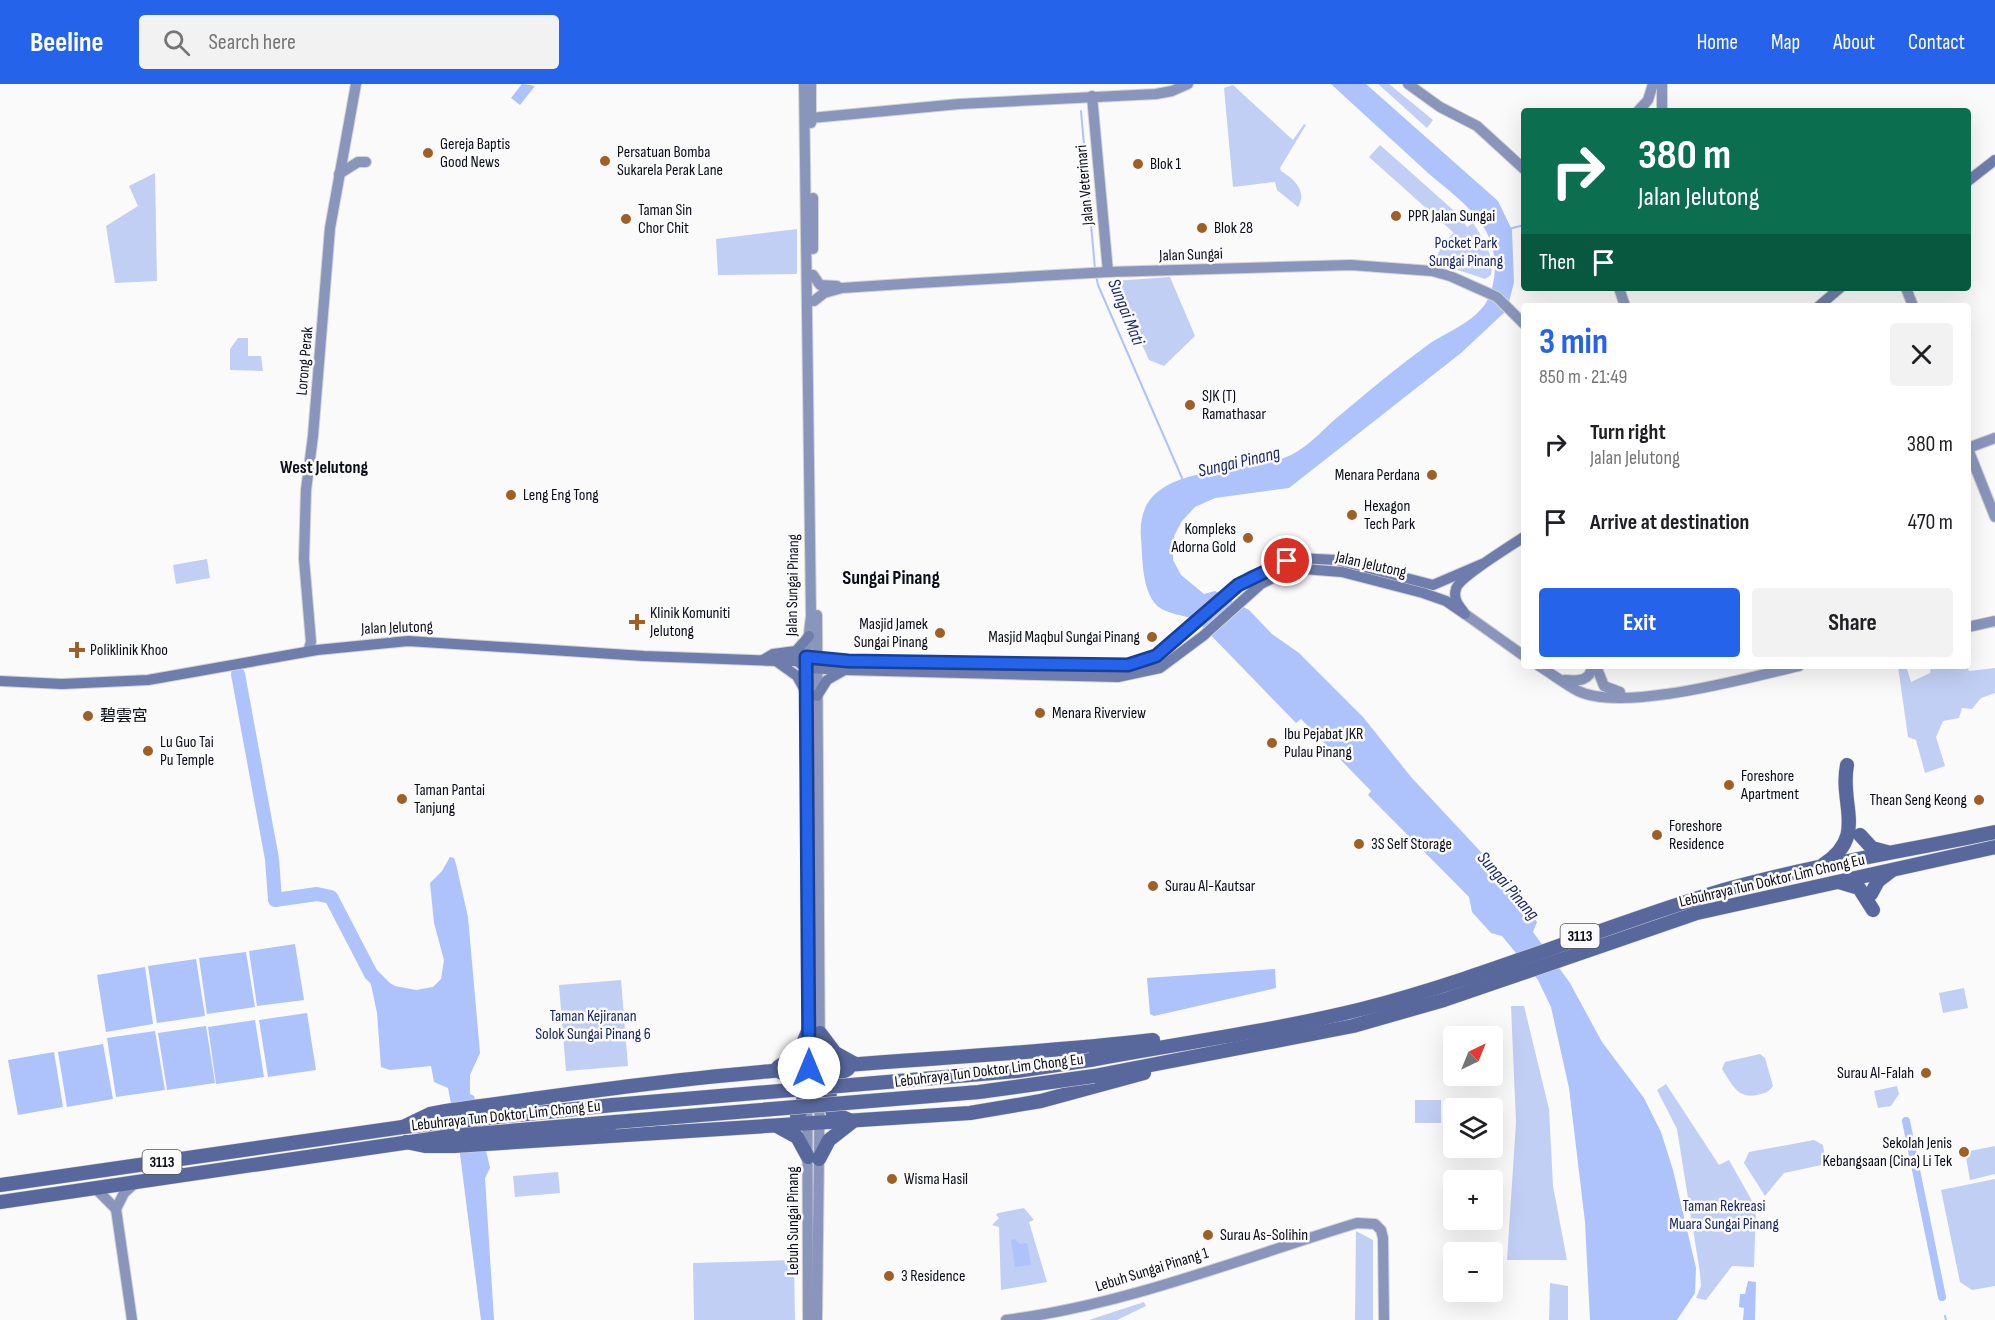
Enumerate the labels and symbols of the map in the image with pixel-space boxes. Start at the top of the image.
place label: Gereja Baptis Good News [440,135,511,172]
place label: Persatuan Bomba Sukarela Perak Lane [617,143,723,180]
street label: Jalan Veterinari [1072,144,1098,227]
marker: Gereja Baptis Good News [421,146,435,160]
marker: Persatuan Bomba Sukarela Perak Lane [598,154,612,168]
place label: Blok 1 [1150,155,1181,174]
marker: Blok 1 [1131,157,1145,171]
place label: Taman Sin Chor Chit [638,201,692,238]
place label: PPR Jalan Sungai [1408,207,1495,226]
marker: PPR Jalan Sungai [1389,209,1403,223]
marker: Taman Sin Chor Chit [619,212,633,226]
place label: Blok 28 [1214,219,1253,238]
marker: Blok 28 [1195,221,1209,235]
park label: Pocket Park Sungai Pinang [1429,234,1503,271]
street label: Jalan Sungai [1158,244,1223,266]
water label: Sungai Mati [1103,276,1149,349]
street label: Lorong Perak [293,326,317,396]
place label: SJK (T) Ramathasar [1202,387,1267,424]
marker: SJK (T) Ramathasar [1183,398,1197,412]
water label: Sungai Pinang [1196,442,1283,482]
district label: West Jelutong [280,457,368,478]
place label: Menara Perdana [1335,466,1420,485]
marker: Menara Perdana [1425,468,1439,482]
place label: Leng Eng Tong [523,486,599,505]
marker: Leng Eng Tong [504,488,518,502]
place label: Hexagon Tech Park [1364,497,1415,534]
marker: Hexagon Tech Park [1345,508,1359,522]
place label: Kompleks Adorna Gold [1171,520,1236,557]
marker: Kompleks Adorna Gold [1241,531,1255,545]
street label: Jalan Sungai Pinang [783,534,803,637]
pin [1261,535,1312,586]
street label: Jalan Jelutong [1333,547,1408,582]
district label: Sungai Pinang [842,566,940,590]
place label: Klinik Komuniti Jelutong [649,604,730,641]
marker: Klinik Komuniti Jelutong [628,613,646,631]
place label: Masjid Jamek Sungai Pinang [854,615,928,652]
street label: Jalan Jelutong [360,617,433,639]
marker: Masjid Jamek Sungai Pinang [933,626,947,640]
place label: Masjid Maqbul Sungai Pinang [988,628,1140,647]
marker: Masjid Maqbul Sungai Pinang [1145,630,1159,644]
marker: Poliklinik Khoo [68,641,86,659]
place label: Poliklinik Khoo [90,641,168,660]
place label: Menara Riverview [1052,704,1146,723]
marker: Menara Riverview [1033,706,1047,720]
place label: 碧雲宮 [100,707,148,726]
marker: 碧雲宮 [81,709,95,723]
place label: Ibu Pejabat JKR Pulau Pinang [1284,725,1363,762]
place label: Lu Guo Tai Pu Temple [160,733,214,770]
marker: Ibu Pejabat JKR Pulau Pinang [1265,736,1279,750]
marker: Lu Guo Tai Pu Temple [141,744,155,758]
place label: Foreshore Apartment [1740,767,1799,804]
marker: Foreshore Apartment [1722,778,1736,792]
place label: Taman Pantai Tanjung [414,781,485,818]
place label: Thean Seng Keong [1869,791,1967,810]
marker: Taman Pantai Tanjung [395,792,409,806]
marker: Thean Seng Keong [1972,793,1986,807]
place label: Foreshore Residence [1669,817,1724,854]
marker: Foreshore Residence [1650,828,1664,842]
place label: 3S Self Storage [1371,835,1452,854]
marker: 3S Self Storage [1352,837,1366,851]
water label: Sungai Pinang [1473,848,1544,925]
street label: Lebuhraya Tun Doktor Lim Chong Eu [1677,850,1867,912]
place label: Surau Al-Kautsar [1165,877,1256,896]
marker: Surau Al-Kautsar [1146,879,1160,893]
road number: 3113 [1560,924,1600,948]
park label: Taman Kejiranan Solok Sungai Pinang 6 [535,1007,651,1044]
north arrow [1443,1026,1503,1086]
position arrow [777,1036,841,1100]
street label: Lebuhraya Tun Doktor Lim Chong Eu [894,1050,1084,1092]
place label: Surau Al-Falah [1837,1064,1914,1083]
marker: Surau Al-Falah [1919,1066,1933,1080]
street label: Lebuhraya Tun Doktor Lim Chong Eu [411,1097,601,1135]
place label: Sekolah Jenis Kebangsaan (Cina) Li Tek [1823,1134,1952,1171]
marker: Sekolah Jenis Kebangsaan (Cina) Li Tek [1957,1145,1971,1159]
road number: 3113 [142,1150,182,1174]
street label: Lebuh Sungai Pinang [784,1166,803,1276]
place label: Wisma Hasil [904,1170,968,1189]
marker: Wisma Hasil [885,1172,899,1186]
park label: Taman Rekreasi Muara Sungai Pinang [1669,1197,1779,1234]
place label: Surau As-Solihin [1220,1226,1308,1245]
marker: Surau As-Solihin [1201,1228,1215,1242]
street label: Lebuh Sungai Pinang 1 [1093,1244,1211,1296]
place label: 3 Residence [901,1267,965,1286]
marker: 3 Residence [882,1269,896,1283]

